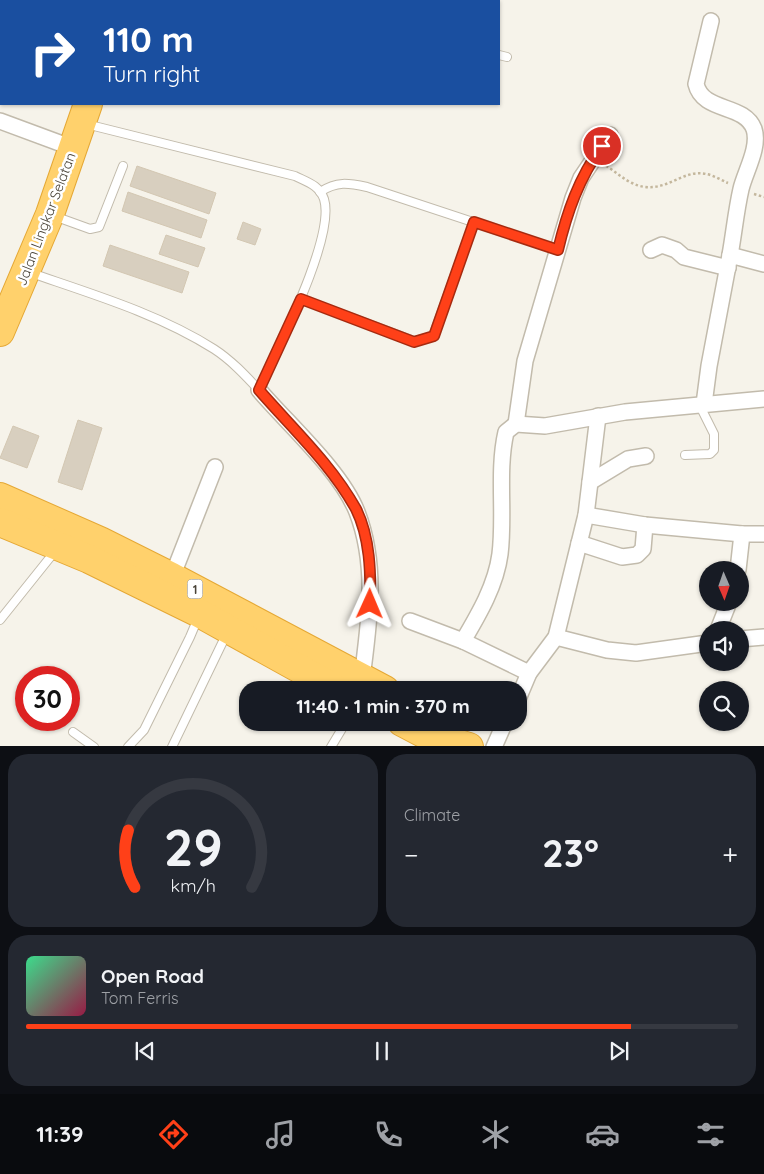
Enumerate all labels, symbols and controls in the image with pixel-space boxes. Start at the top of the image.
text: 110 m [103,17,194,61]
icon: right [20,20,85,85]
text: Turn right [103,60,200,88]
pin [581,125,623,167]
icon: arrive [588,132,616,160]
street label: Jalan Lingkar Selatan [12,150,80,288]
north arrow [699,561,749,611]
map controls [699,561,749,731]
position arrow [343,577,395,629]
road number: 1 [188,580,202,598]
button: sound [699,621,749,671]
speed limit sign: 30 [15,666,80,731]
button: search [699,681,749,731]
text: 11:40 · 1 min · 370 m [296,694,470,718]
text: Climate [404,805,460,825]
text: 29 [163,814,223,879]
text: 23° [542,829,599,877]
text: − [404,837,419,872]
text: + [722,837,738,872]
text: km/h [170,874,216,896]
text: Open Road [101,964,204,988]
text: Tom Ferris [101,988,178,1008]
icon: previous [131,1037,159,1065]
icon: pause [368,1037,396,1065]
icon: next [605,1037,633,1065]
icon: directions [156,1117,191,1152]
icon: music [263,1117,298,1152]
icon: phone [371,1117,406,1152]
icon: climate [478,1117,513,1152]
icon: car [585,1117,620,1152]
icon: filters [693,1117,728,1152]
text: 11:39 [36,1120,84,1148]

